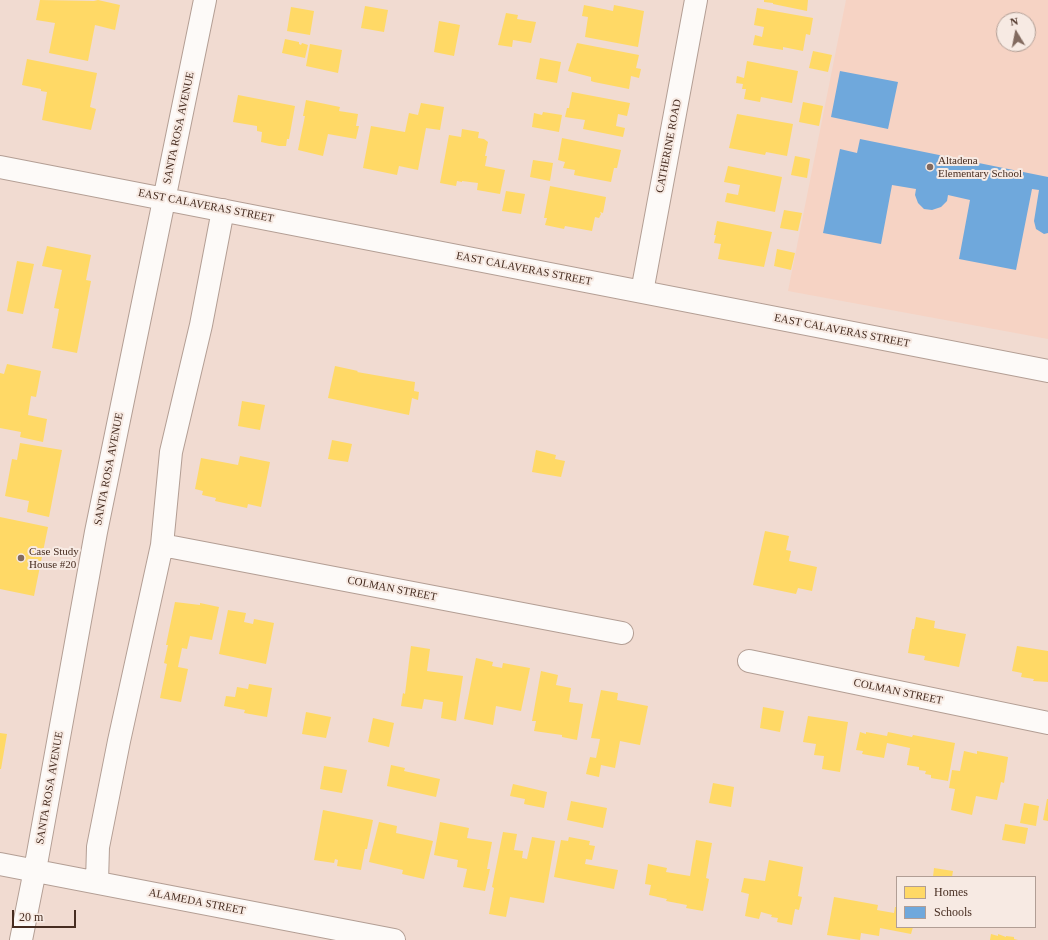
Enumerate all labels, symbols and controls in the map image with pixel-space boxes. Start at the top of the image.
north arrow [996,12,1036,52]
text: N [1009,15,1019,28]
street label: SANTA ROSA AVENUE [161,71,197,185]
street label: CATHERINE ROAD [653,98,685,194]
place label: Altadena Elementary School [938,154,1022,180]
marker: Altadena Elementary School [925,162,935,172]
street label: EAST CALAVERAS STREET [137,186,275,226]
street label: EAST CALAVERAS STREET [455,249,593,289]
street label: EAST CALAVERAS STREET [773,311,911,351]
street label: SANTA ROSA AVENUE [92,412,126,526]
place label: Case Study House #20 [29,545,79,571]
marker: Case Study House #20 [16,553,26,563]
street label: COLMAN STREET [346,574,438,604]
street label: COLMAN STREET [852,676,944,708]
street label: SANTA ROSA AVENUE [34,731,66,845]
legend [896,876,1036,928]
text: Homes [934,885,968,899]
street label: ALAMEDA STREET [148,886,246,918]
scale bar [14,902,78,928]
text: Schools [934,905,972,919]
text: 20 m [19,910,43,924]

